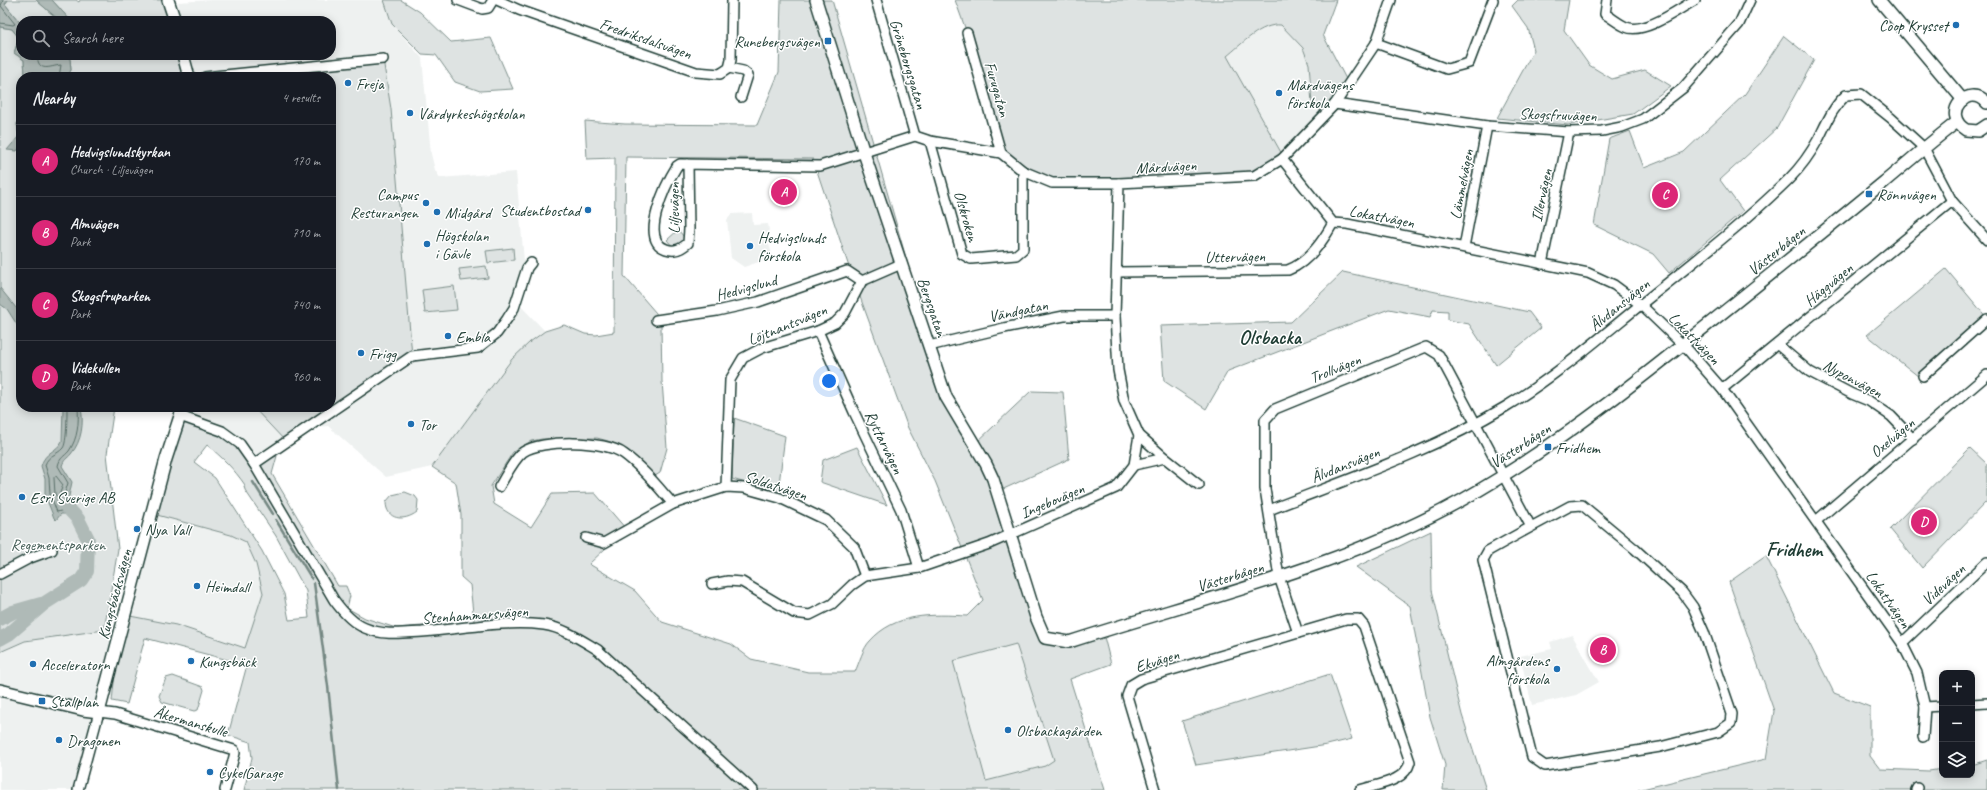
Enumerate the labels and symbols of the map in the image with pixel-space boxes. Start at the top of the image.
street label: Fredriksdalsvägen [597,14,695,64]
place label: Coop Krysset [1879,16,1951,36]
street label: Gröneborgsgatan [885,17,931,112]
marker: Coop Krysset [1951,20,1961,30]
place label: Runebergsvägen [734,32,821,52]
marker: Runebergsvägen [823,36,833,46]
street label: Furugatan [980,59,1015,120]
place label: Freja [356,74,385,94]
place label: Mårdvägens förskola [1287,75,1355,113]
marker: Freja [343,78,353,88]
marker: Mårdvägens förskola [1274,88,1284,98]
place label: Vårdyrkeshögskolan [418,104,525,124]
street label: Skogsfruvägen [1519,104,1598,126]
marker: Vårdyrkeshögskolan [405,108,415,118]
street label: Lämmelvägen [1445,147,1479,221]
street label: Mårdvägen [1135,155,1198,179]
street label: Illervägen [1527,166,1557,223]
pin: A [771,177,797,207]
pin: C [1652,180,1678,210]
street label: Liljevägen [664,181,684,234]
place label: Campus Resturangen [350,185,420,223]
place label: Rönnvägen [1877,185,1937,205]
street label: Olskroken [949,189,983,245]
marker: Rönnvägen [1864,189,1874,199]
marker: Campus Resturangen [421,198,431,208]
place label: Studentbostad [500,201,583,221]
street label: Lokattvägen [1348,201,1417,233]
place label: Midgård [445,203,493,223]
marker: Studentbostad [583,205,593,215]
marker: Midgård [432,207,442,217]
street label: Västerbågen [1744,221,1810,280]
place label: Högskolan i Gävle [435,226,489,264]
place label: Hedvigslunds förskola [758,228,827,266]
marker: Högskolan i Gävle [422,239,432,249]
marker: Hedvigslunds förskola [745,241,755,251]
street label: Uttervägen [1205,246,1266,268]
street label: Häggvägen [1800,258,1858,311]
street label: Hedvigslund [714,270,781,306]
street label: Älvdansvägen [1585,274,1655,335]
street label: Bergsgatan [913,275,952,340]
street label: Vändgatan [987,295,1050,327]
street label: Löjtnantsvägen [745,300,831,350]
street label: Lokattvägen [1664,308,1725,370]
district label: Olsbacka [1239,325,1303,350]
place label: Embla [456,327,491,347]
marker: Embla [443,331,453,341]
place label: Frigg [369,344,398,364]
marker: Frigg [356,348,366,358]
street label: Trollvägen [1307,349,1365,388]
street label: Nyponvägen [1819,355,1886,403]
your location [819,371,839,391]
street label: Ryttarvägen [860,408,908,478]
street label: Oxelvägen [1866,413,1920,462]
place label: Tor [419,415,439,435]
street label: Västerbågen [1486,418,1555,473]
marker: Tor [406,419,416,429]
place label: Fridhem [1556,438,1602,458]
street label: Älvdansvägen [1308,442,1383,488]
marker: Fridhem [1543,442,1553,452]
street label: Soldatvägen [742,466,810,506]
street label: Ingebovägen [1018,478,1088,523]
place label: Esri Sverige AB [30,488,116,508]
marker: Esri Sverige AB [17,492,27,502]
pin: D [1911,507,1937,537]
place label: Nya Vall [145,520,193,540]
marker: Nya Vall [132,524,142,534]
park label: Regementsparken [11,535,106,555]
district label: Fridhem [1766,537,1823,562]
street label: Kungsbäcksvägen [93,546,137,642]
street label: Västerbågen [1195,557,1267,597]
street label: Videvägen [1918,559,1970,610]
street label: Lokattvägen [1861,567,1916,633]
place label: Heimdall [205,577,253,597]
marker: Heimdall [192,581,202,591]
street label: Stenhammarsvägen [421,601,530,629]
pin: B [1590,635,1616,665]
street label: Ekvägen [1133,644,1182,677]
place label: Almgårdens förskola [1486,651,1551,689]
place label: Kungsbäck [199,652,257,672]
place label: Acceleratorn [41,655,110,675]
marker: Kungsbäck [186,656,196,666]
marker: Acceleratorn [28,659,38,669]
marker: Almgårdens förskola [1552,664,1562,674]
place label: Stallplan [50,692,99,712]
marker: Stallplan [37,696,47,706]
street label: Åkermanskulle [152,702,231,742]
place label: Olsbackagården [1016,721,1102,741]
marker: Olsbackagården [1003,725,1013,735]
place label: Dragonen [67,731,121,751]
marker: Dragonen [54,735,64,745]
place label: CykelGarage [218,763,284,783]
marker: CykelGarage [205,767,215,777]

